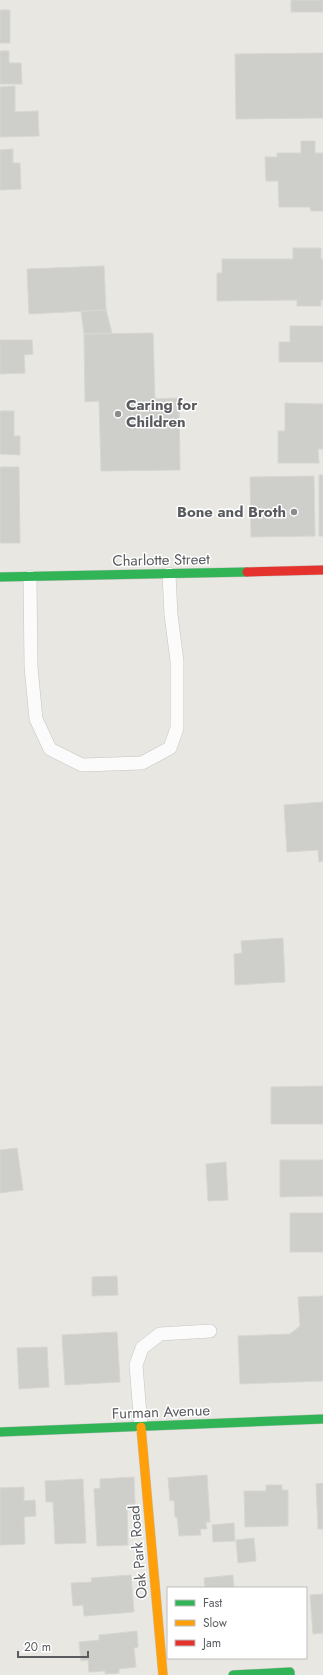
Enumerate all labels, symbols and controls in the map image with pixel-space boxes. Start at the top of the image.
place label: Caring for Children [126,394,198,433]
marker: Caring for Children [113,409,123,419]
place label: Bone and Broth [177,501,286,523]
marker: Bone and Broth [289,507,299,517]
street label: Charlotte Street [112,548,210,572]
street label: Furman Avenue [112,1399,211,1425]
street label: Oak Park Road [123,1504,153,1600]
legend [167,1587,307,1659]
text: Fast [203,1594,222,1612]
text: Slow [203,1614,228,1632]
scale bar [18,1633,88,1659]
text: Jam [201,1634,221,1652]
text: 20 m [24,1638,51,1656]

